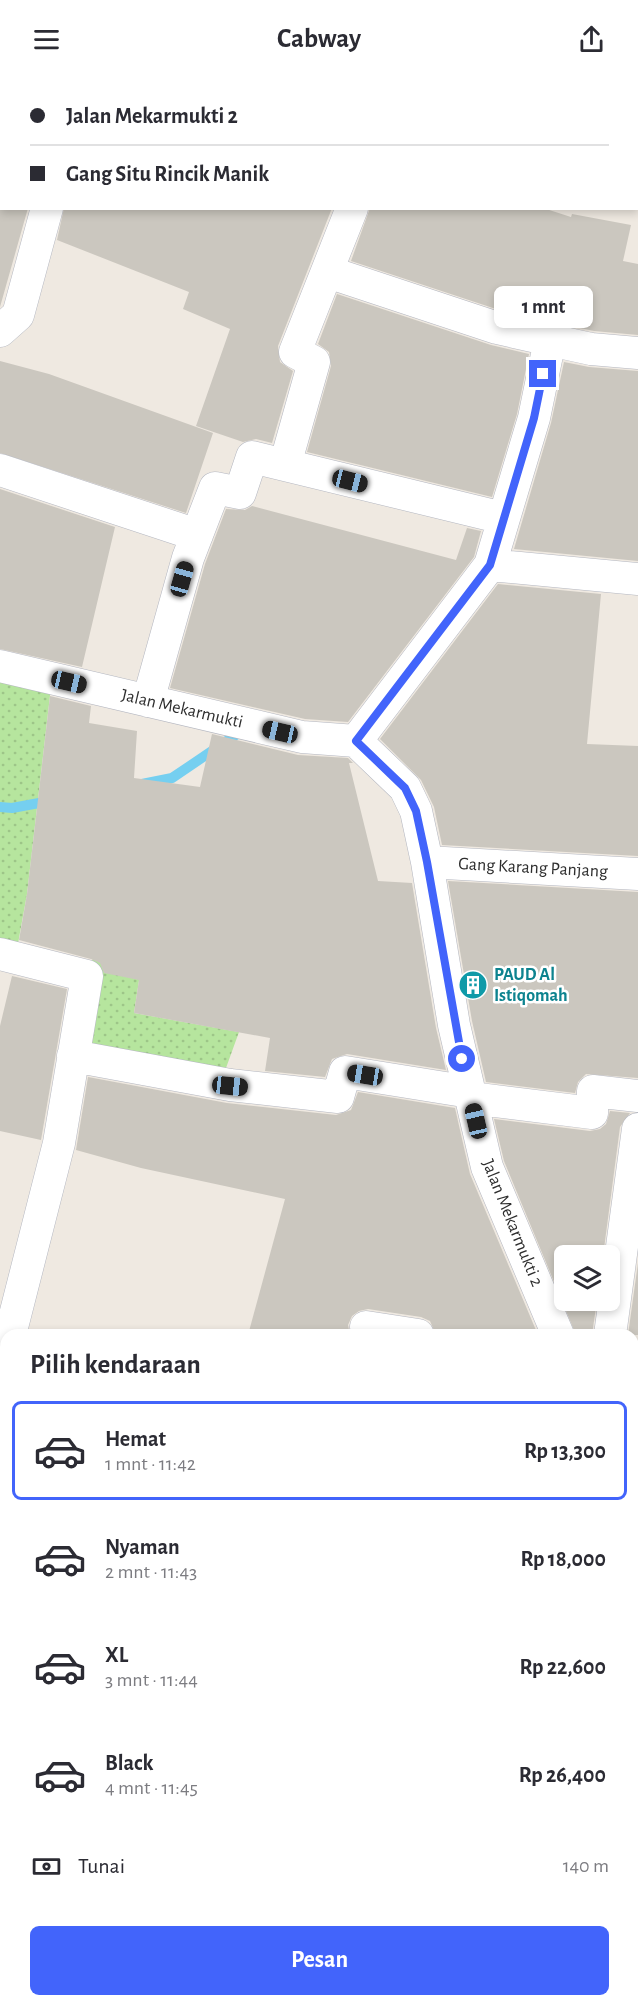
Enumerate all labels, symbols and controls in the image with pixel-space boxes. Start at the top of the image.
icon: menu [30,23,63,56]
icon: share [575,23,608,56]
text: Cabway [277,25,361,52]
text: Jalan Mekarmukti 2 [66,105,238,127]
text: Gang Situ Rincik Manik [66,163,269,185]
callout: 1 mnt [494,287,592,329]
text: 1 mnt [522,297,565,317]
route end [529,360,556,387]
car [330,468,370,494]
car [168,559,196,599]
car [49,669,89,695]
street label: Jalan Mekarmukti [119,686,245,732]
car [260,719,300,745]
street label: Gang Karang Panjang [458,855,608,881]
place label: PAUD Al Istiqomah [494,966,568,1005]
building icon: PAUD Al Istiqomah [457,969,489,1001]
route start [448,1045,475,1072]
car [346,1063,384,1087]
car [211,1075,249,1097]
car [463,1101,489,1141]
street label: Jalan Mekarmukti 2 [478,1157,546,1289]
map controls [554,1245,620,1311]
button: layers [554,1245,620,1311]
text: Pilih kendaraan [30,1351,201,1378]
icon: car [33,1424,87,1478]
text: Hemat [105,1428,166,1450]
text: Rp 13,300 [524,1440,606,1462]
text: 1 mnt · 11:42 [105,1454,196,1474]
icon: car [33,1532,87,1586]
text: Nyaman [105,1536,180,1558]
text: Rp 18,000 [521,1548,606,1570]
text: 2 mnt · 11:43 [105,1562,197,1582]
icon: car [33,1640,87,1694]
text: XL [105,1644,128,1666]
text: Rp 22,600 [519,1656,606,1678]
text: 3 mnt · 11:44 [105,1670,198,1690]
icon: car [33,1748,87,1802]
text: Black [105,1752,153,1774]
text: Rp 26,400 [519,1764,606,1786]
text: 4 mnt · 11:45 [105,1778,198,1798]
icon: cash [30,1850,63,1883]
text: Tunai [78,1855,125,1877]
text: 140 m [563,1856,609,1876]
button: Pesan [30,1926,609,1995]

